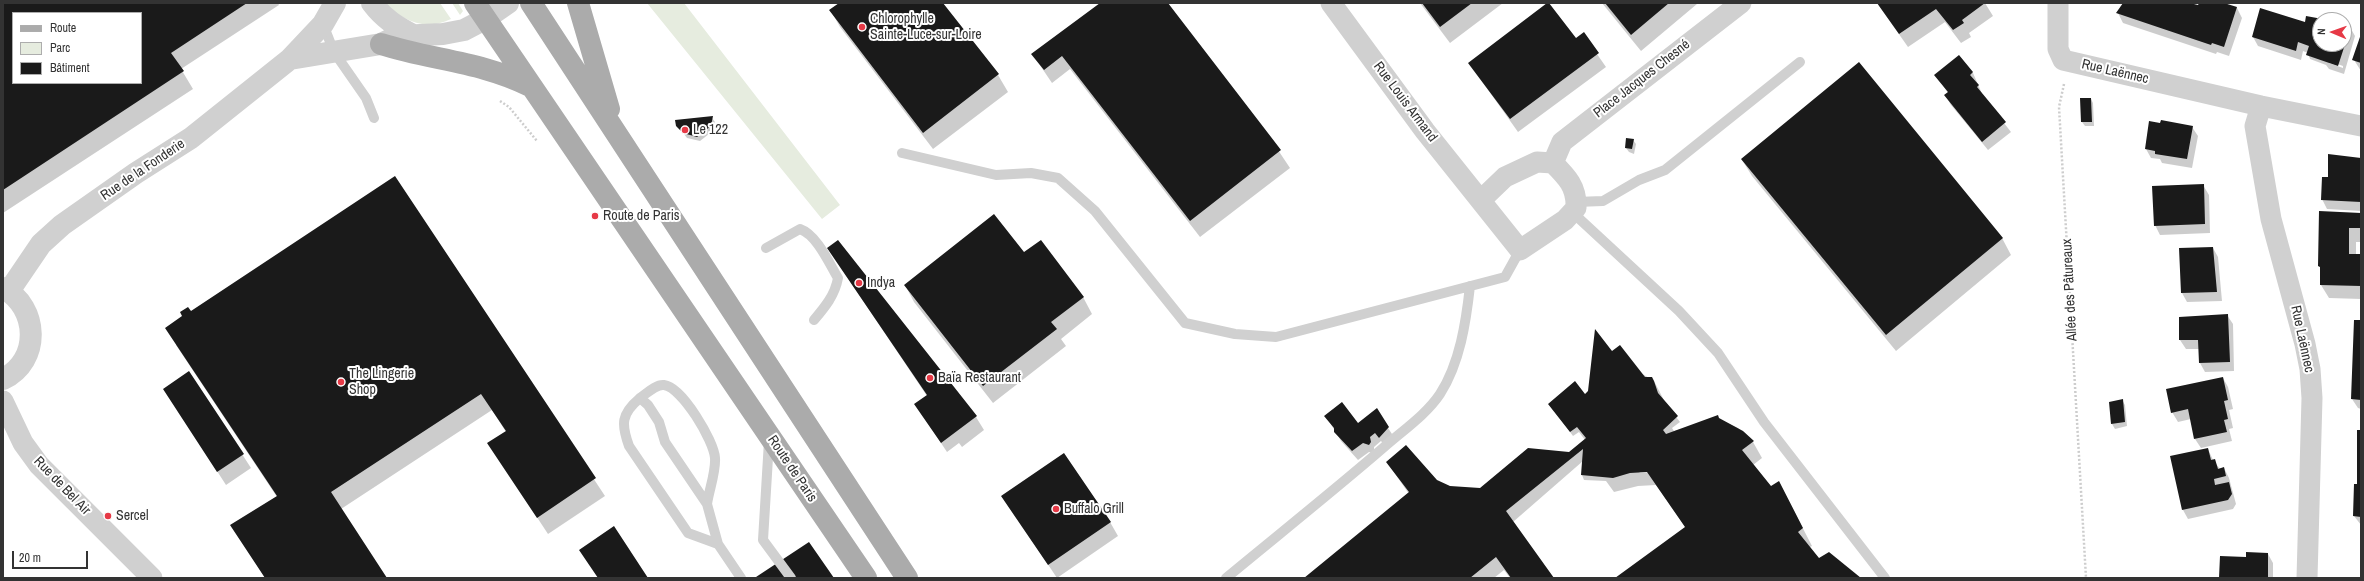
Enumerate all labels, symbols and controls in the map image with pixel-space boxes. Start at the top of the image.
place label: Chlorophylle Sainte-Luce-sur-Loire [870,11,982,44]
legend [12,12,142,84]
north arrow [2312,12,2352,52]
text: Route [50,20,76,36]
marker: Chlorophylle Sainte-Luce-sur-Loire [857,22,867,32]
text: N [2314,28,2328,35]
street label: Place Jacques Chesné [1591,36,1693,122]
text: Parc [50,40,70,56]
street label: Rue Laënnec [2080,56,2150,88]
street label: Rue Louis Armand [1369,59,1441,145]
text: Bâtiment [50,60,89,76]
place label: Le 122 [693,122,728,138]
marker: Le 122 [680,125,690,135]
street label: Rue de la Fonderie [98,136,188,204]
place label: Route de Paris [603,208,680,224]
marker: Route de Paris [590,211,600,221]
street label: Allée des Pâtureaux [2059,238,2081,342]
place label: Indya [867,275,895,291]
marker: Indya [854,278,864,288]
street label: Rue Laënnec [2287,304,2317,374]
place label: The Lingerie Shop [349,366,414,398]
place label: Baïa Restaurant [938,370,1021,386]
marker: Baïa Restaurant [925,373,935,383]
marker: The Lingerie Shop [336,377,346,387]
street label: Route de Paris [764,433,820,505]
street label: Rue de Bel Air [30,453,94,519]
place label: Buffalo Grill [1064,501,1124,517]
marker: Buffalo Grill [1051,504,1061,514]
place label: Sercel [116,508,149,524]
marker: Sercel [103,511,113,521]
scale bar [14,543,90,569]
text: 20 m [19,550,41,566]

